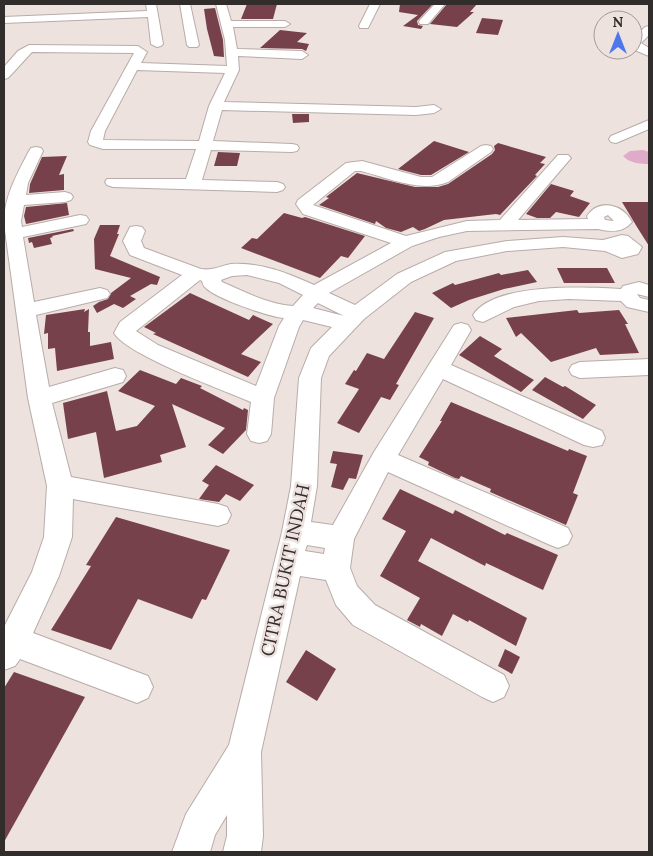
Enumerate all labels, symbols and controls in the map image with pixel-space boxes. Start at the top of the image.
north arrow [593,10,643,60]
text: N [613,13,624,31]
street label: CITRA BUKIT INDAH [255,482,315,658]

